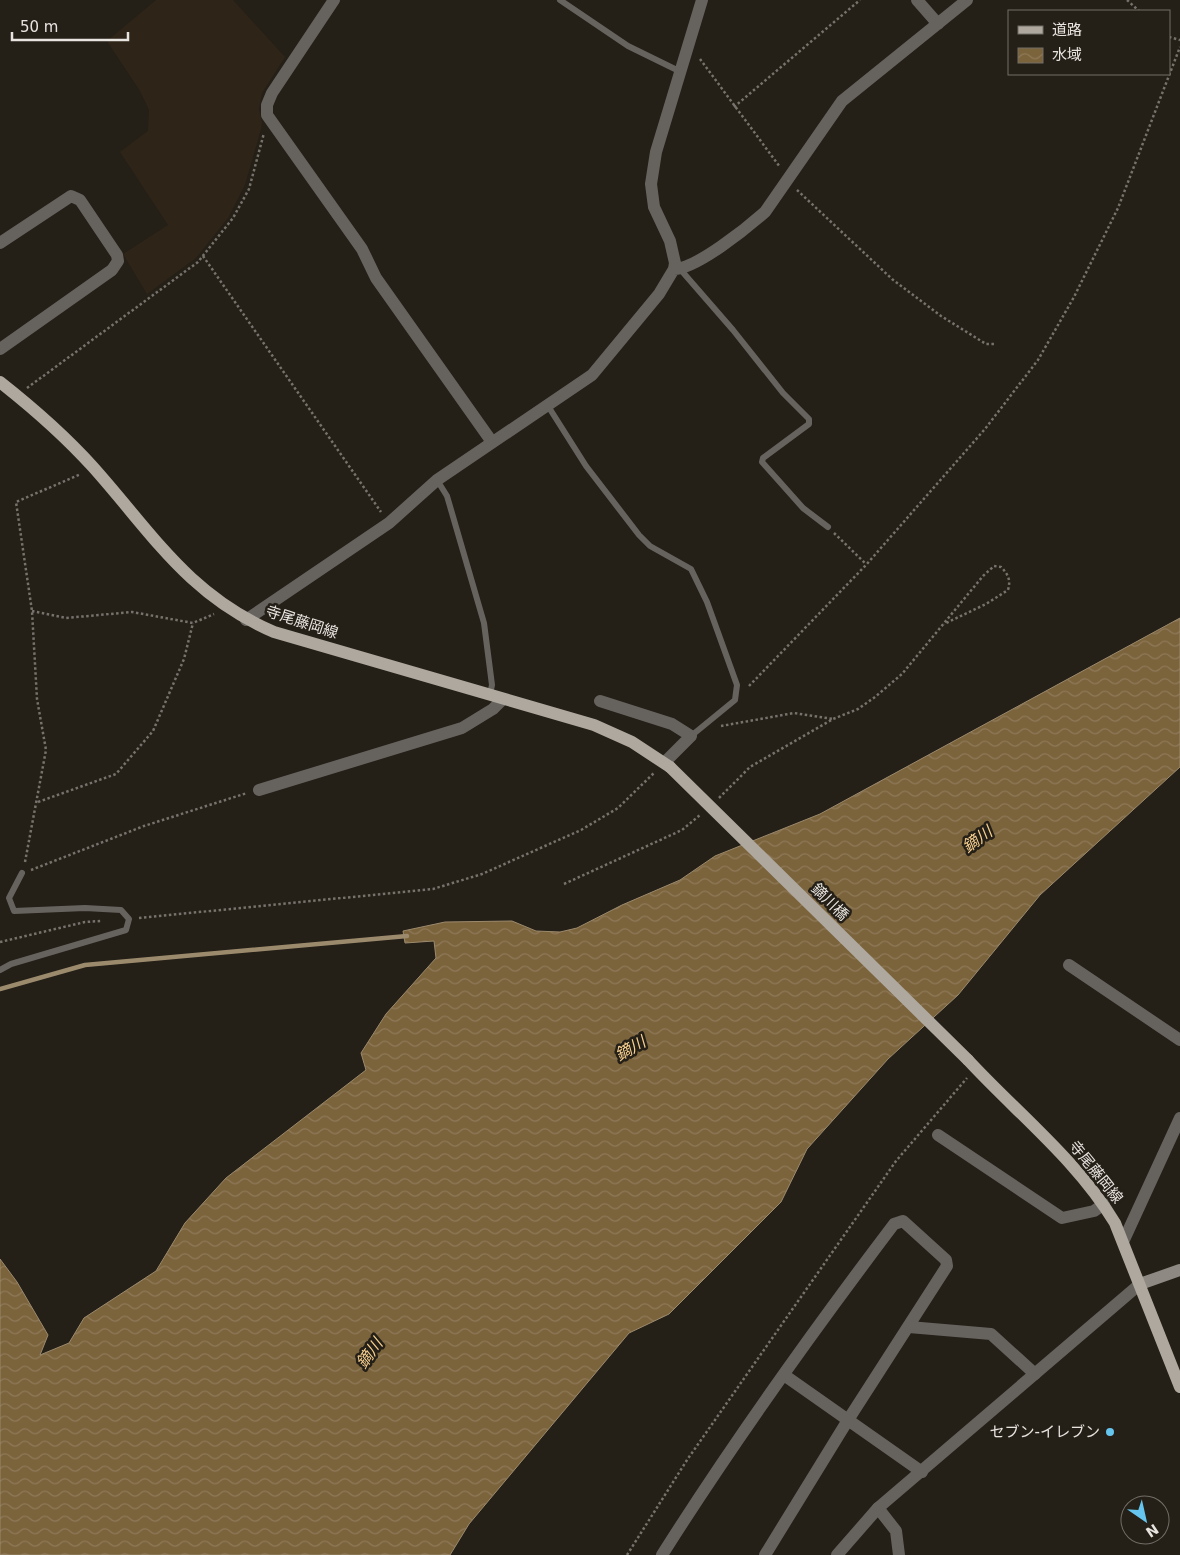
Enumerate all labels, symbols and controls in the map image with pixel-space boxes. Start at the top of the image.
scale bar [12,10,129,42]
legend [1008,10,1170,75]
text: 50 m [20,18,58,36]
text: 道路 [1052,21,1082,39]
text: 水域 [1052,46,1082,64]
street label: 寺尾藤岡線 [264,602,340,642]
water label: 鏑川 [959,821,997,856]
street label: 鏑川橋 [808,880,852,924]
water label: 鏑川 [612,1031,651,1065]
street label: 寺尾藤岡線 [1065,1137,1127,1207]
water label: 鏑川 [352,1333,388,1372]
place label: セブン-イレブン [990,1423,1100,1441]
marker: セブン-イレブン [1104,1426,1116,1438]
north arrow [1120,1495,1170,1545]
text: N [1143,1521,1162,1541]

